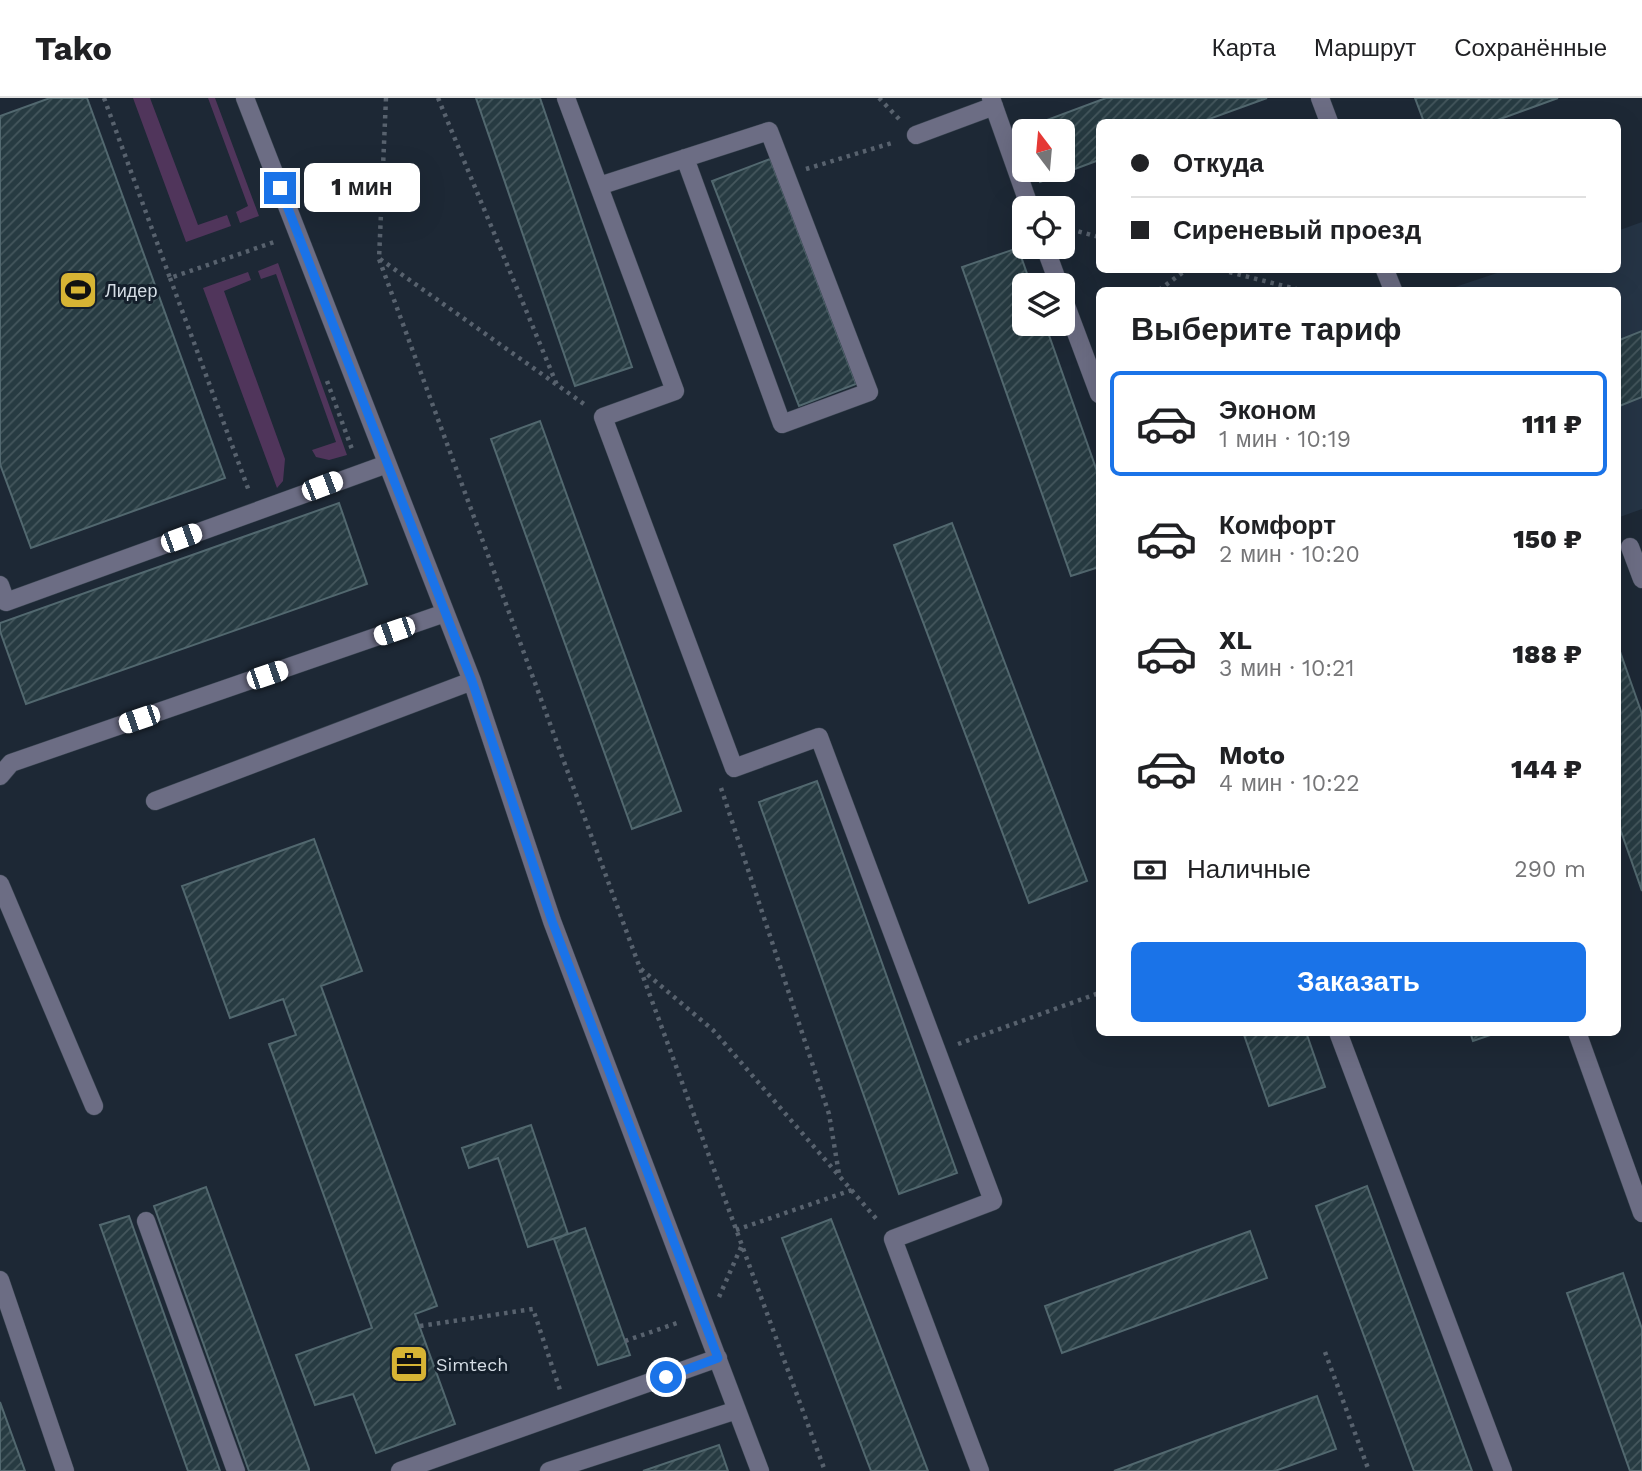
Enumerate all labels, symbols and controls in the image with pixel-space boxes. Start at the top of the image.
text: Tako [35,29,112,68]
text: Карта [1212,34,1276,62]
text: Маршрут [1314,34,1416,62]
text: Сохранённые [1454,34,1607,62]
north arrow [1012,119,1074,182]
map controls [1012,119,1075,336]
text: Откуда [1173,148,1264,178]
callout: 1 мин [304,164,420,212]
route end [264,172,296,204]
text: 1 мин [331,174,393,201]
button: locate [1012,196,1075,259]
text: Сиреневый проезд [1173,215,1421,245]
sports icon: Лидер [57,269,99,311]
button: layers [1012,273,1075,336]
place label: Лидер [105,280,157,301]
text: Выберите тариф [1131,310,1402,348]
icon: car [1135,392,1198,455]
text: Эконом [1219,395,1317,425]
text: 111 ₽ [1522,409,1582,439]
text: 1 мин · 10:19 [1219,426,1351,453]
car [299,469,346,503]
icon: car [1135,507,1198,570]
text: Комфорт [1219,510,1336,540]
car [158,521,205,555]
text: 150 ₽ [1513,524,1582,554]
text: 2 мин · 10:20 [1219,541,1360,568]
car [371,614,418,648]
icon: car [1135,622,1198,685]
text: XL [1219,625,1252,655]
text: 188 ₽ [1512,639,1582,669]
text: 3 мин · 10:21 [1219,655,1355,682]
car [244,658,291,692]
car [116,702,163,736]
icon: car [1135,737,1198,800]
text: Moto [1219,740,1285,770]
text: 144 ₽ [1511,754,1582,784]
text: 4 мин · 10:22 [1219,770,1360,797]
icon: cash [1131,851,1169,889]
text: Наличные [1187,854,1311,884]
text: 290 m [1514,856,1586,883]
button: Заказать [1131,942,1586,1022]
office icon: Simtech [388,1343,430,1385]
place label: Simtech [436,1354,508,1375]
route start [650,1361,682,1393]

